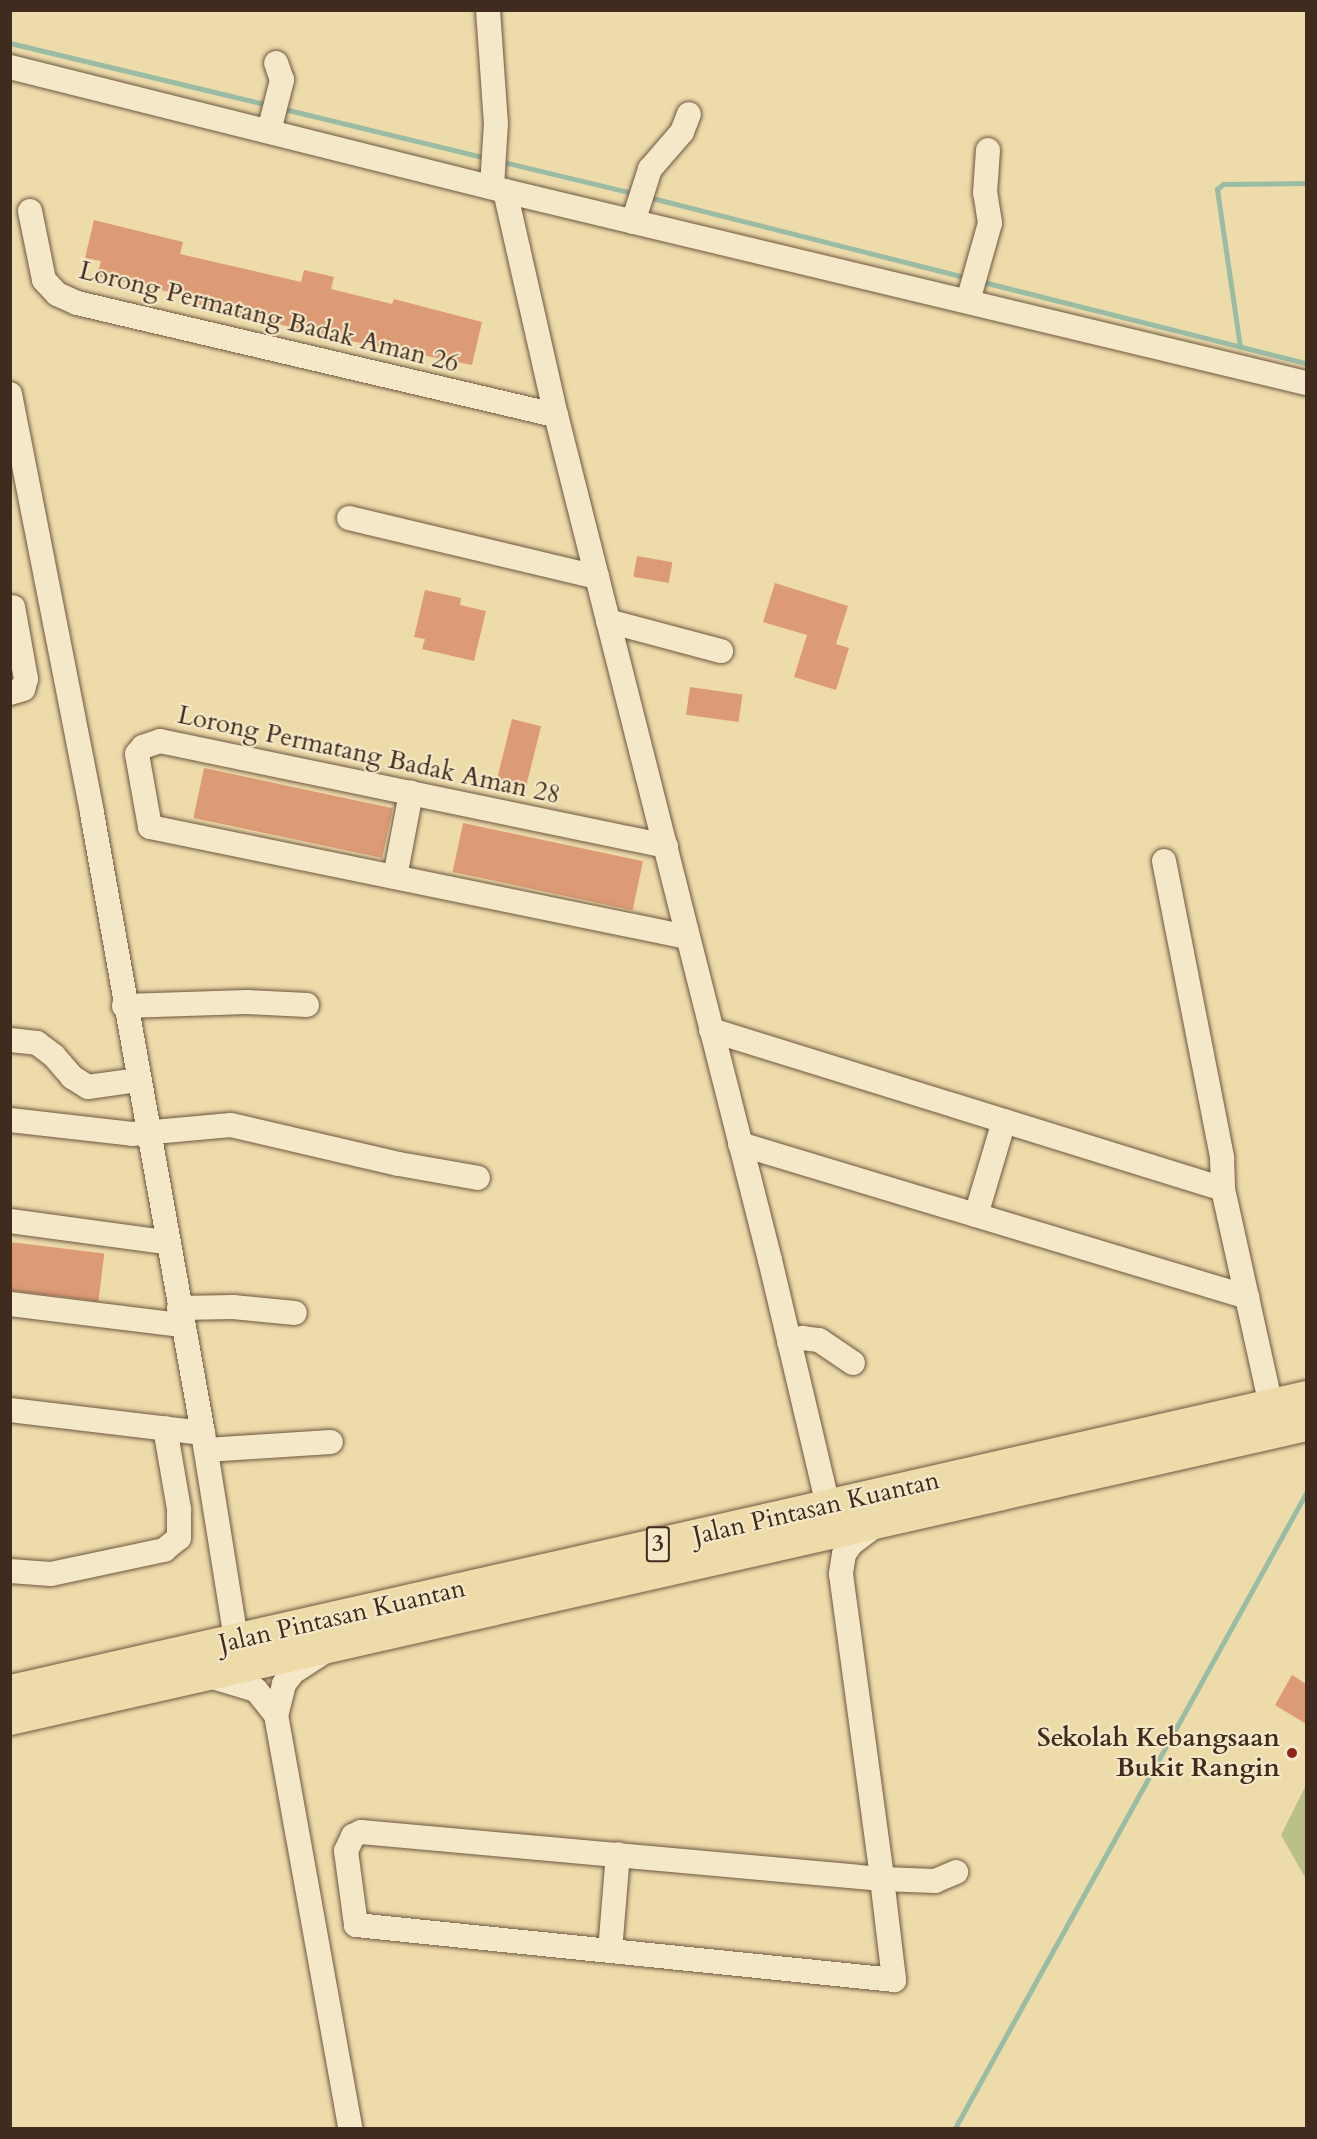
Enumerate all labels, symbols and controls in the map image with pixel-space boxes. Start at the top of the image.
street label: Lorong Permatang Badak Aman 26 [76,255,462,379]
street label: Lorong Permatang Badak Aman 28 [175,699,563,811]
street label: Jalan Pintasan Kuantan [690,1464,942,1552]
road number: 3 [644,1523,672,1565]
street label: Jalan Pintasan Kuantan [216,1572,468,1660]
place label: Sekolah Kebangsaan Bukit Rangin [1037,1722,1280,1784]
marker: Sekolah Kebangsaan Bukit Rangin [1285,1746,1299,1760]

